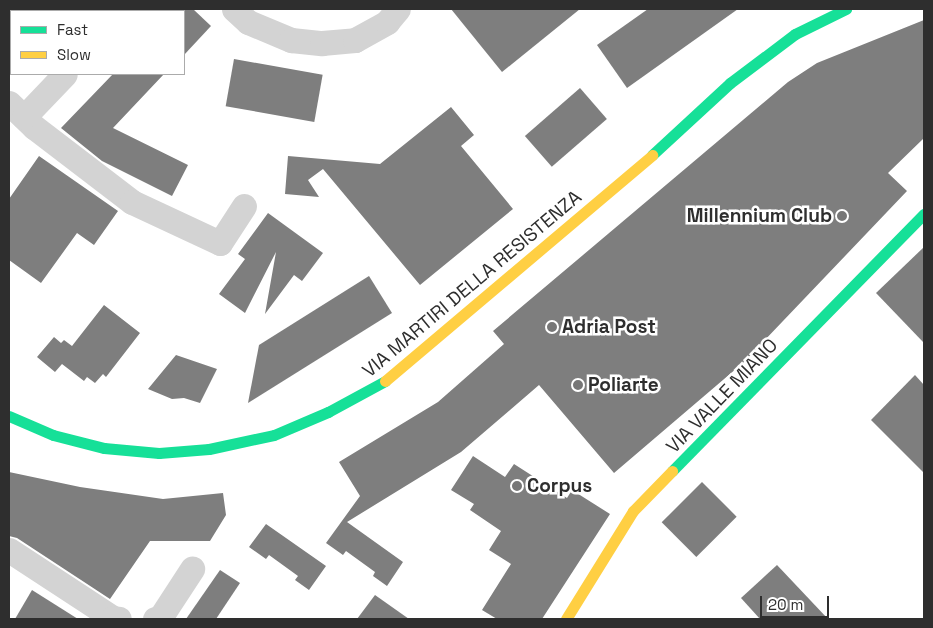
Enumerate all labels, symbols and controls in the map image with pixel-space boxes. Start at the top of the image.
legend [10,10,185,75]
text: Fast [57,20,88,39]
text: Slow [57,45,91,64]
street label: VIA MARTIRI DELLA RESISTENZA [358,186,586,382]
place label: Millennium Club [687,205,832,227]
marker: Millennium Club [836,210,848,222]
place label: Adria Post [562,316,656,338]
marker: Adria Post [546,321,558,333]
street label: VIA VALLE MIANO [661,334,783,458]
place label: Poliarte [588,374,659,396]
marker: Poliarte [572,379,584,391]
place label: Corpus [527,475,592,497]
marker: Corpus [511,480,523,492]
scale bar [763,586,832,618]
text: 20 m [768,595,803,614]

